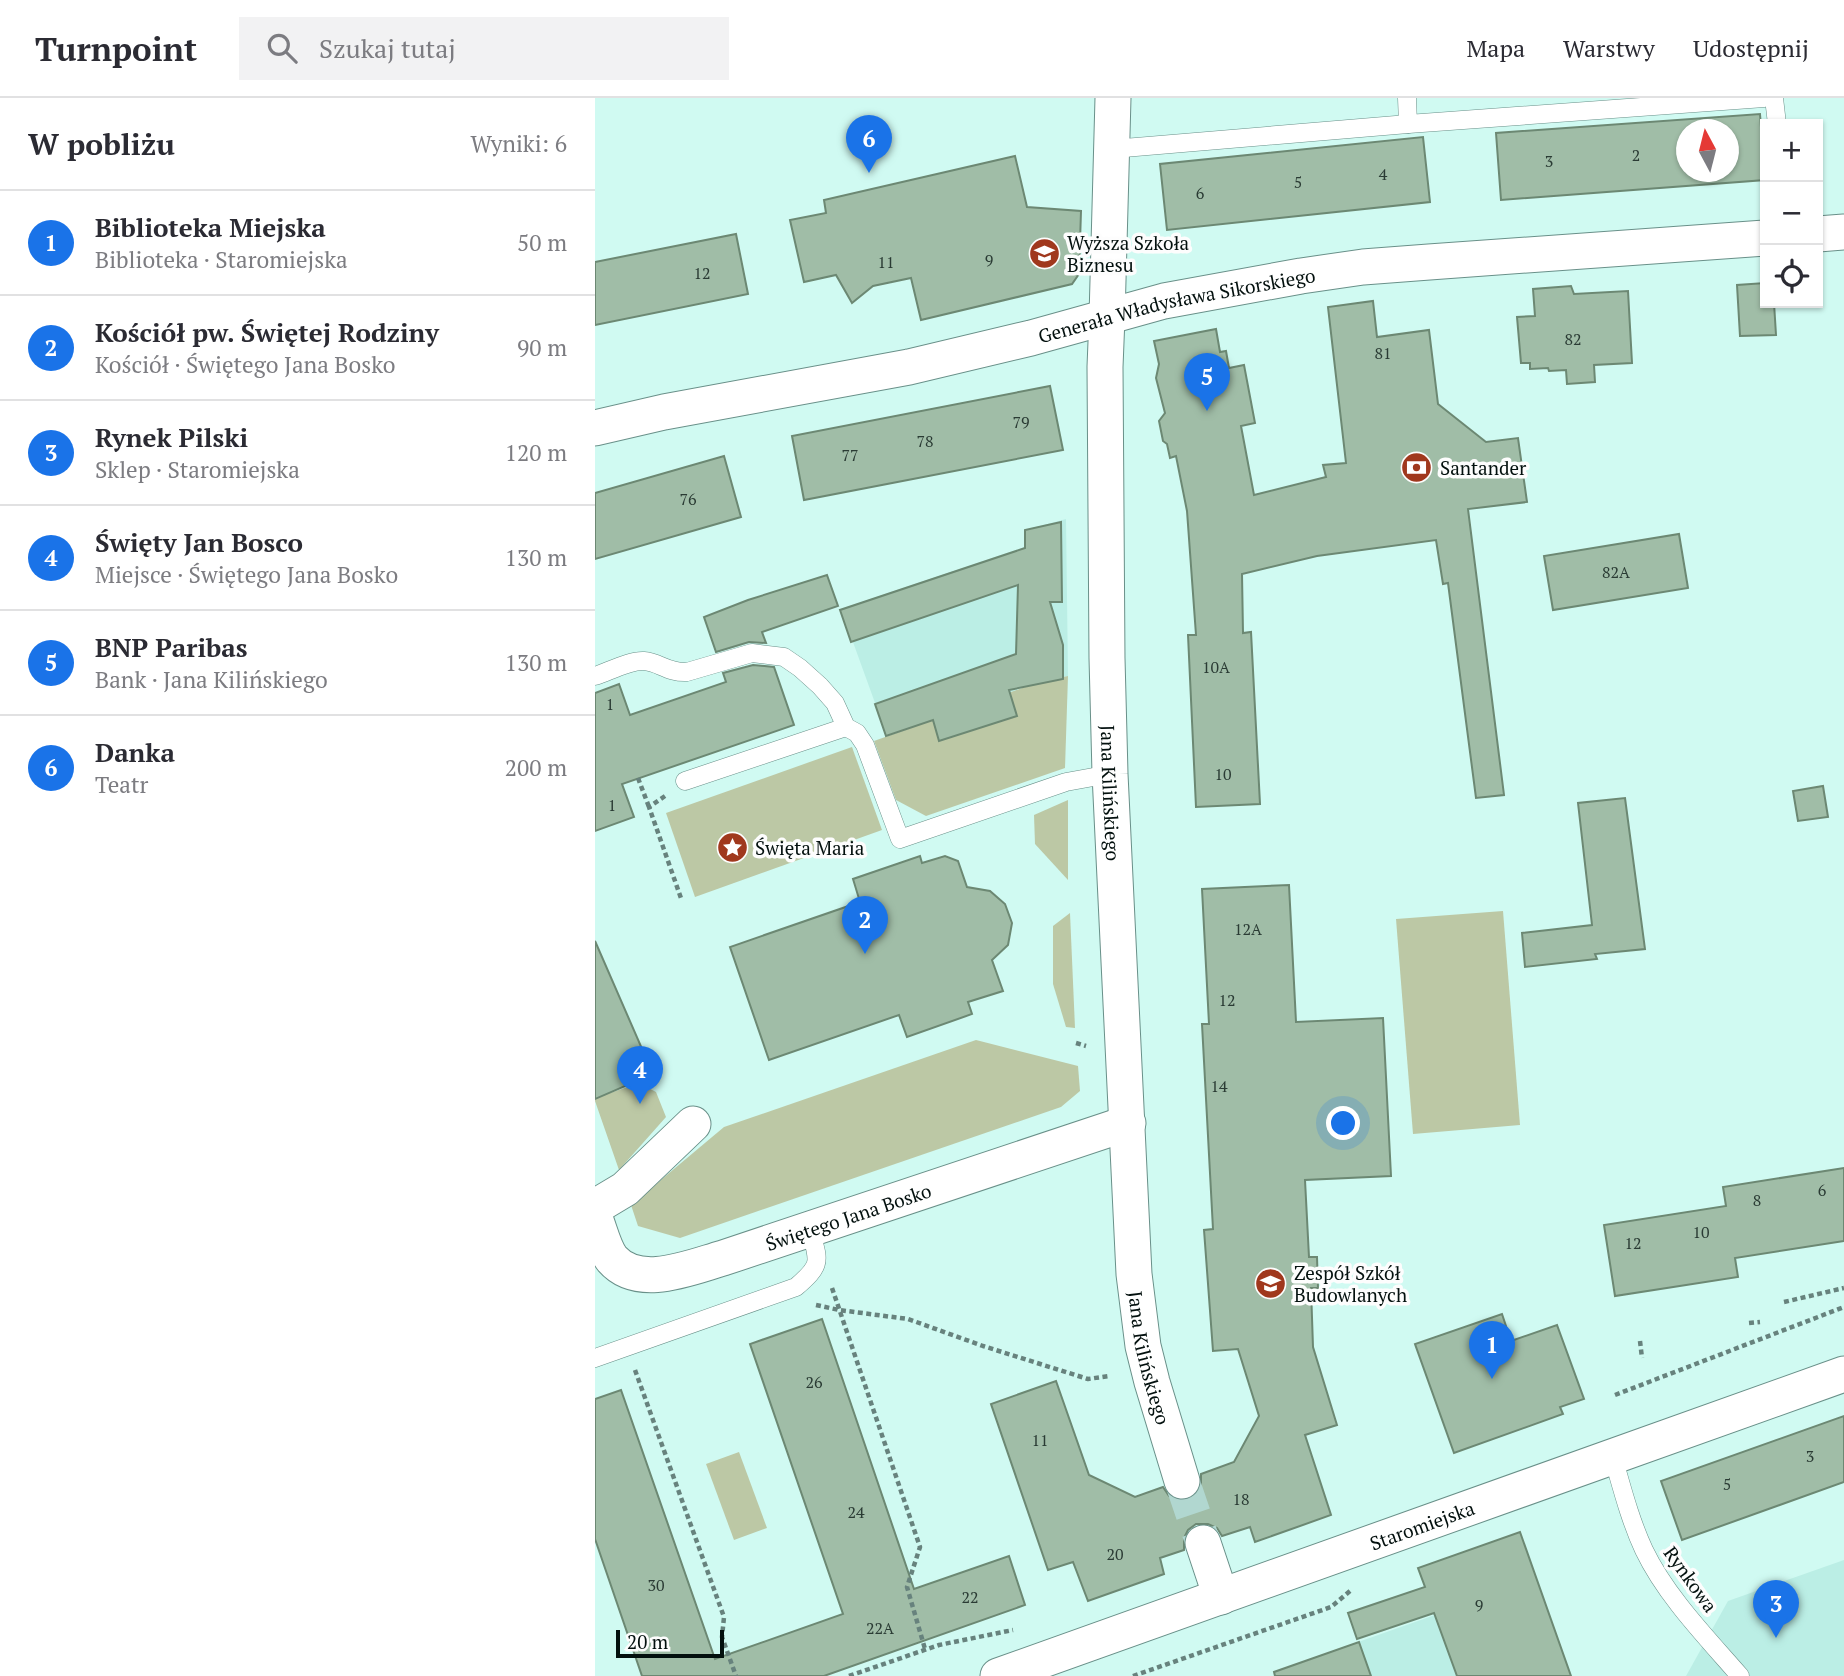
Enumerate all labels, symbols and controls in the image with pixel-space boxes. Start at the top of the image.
search box [239,17,729,80]
text: Turnpoint [35,27,197,70]
icon: search [263,29,301,67]
text: Szukaj tutaj [319,31,456,65]
text: Mapa [1466,32,1525,64]
text: Warstwy [1563,32,1655,64]
text: Udostępnij [1693,32,1809,64]
pin: 6 [846,115,892,173]
north arrow [1676,119,1739,182]
map controls [1760,119,1823,308]
button: + [1760,119,1823,182]
text: W pobliżu [28,124,175,164]
text: Wyniki: 6 [470,128,567,159]
house number: 2 [1632,144,1640,166]
house number: 3 [1545,150,1553,172]
house number: 4 [1379,163,1388,185]
house number: 5 [1294,171,1302,193]
house number: 6 [1196,182,1205,204]
button: − [1760,182,1823,245]
text: Biblioteka Miejska [95,210,326,244]
text: 1 [45,227,58,258]
text: 50 m [517,227,567,258]
place label: Wyższa Szkoła Biznesu [1067,230,1190,277]
school or university icon: Wyższa Szkoła Biznesu [1027,236,1061,270]
text: Biblioteka · Staromiejska [95,244,348,275]
button: locate [1760,245,1823,308]
house number: 9 [985,249,993,271]
house number: 11 [877,251,895,273]
house number: 12 [693,262,711,284]
street label: Generała Władysława Sikorskiego [1035,262,1317,348]
text: Kościół pw. Świętej Rodziny [95,315,439,349]
house number: 82 [1564,328,1582,350]
text: 2 [45,332,58,363]
text: 90 m [517,332,567,363]
house number: 81 [1374,342,1392,364]
text: Kościół · Świętego Jana Bosko [95,349,396,380]
pin: 5 [1184,353,1230,411]
house number: 79 [1012,411,1030,433]
text: Rynek Pilski [95,420,248,454]
house number: 78 [916,430,934,452]
text: 3 [45,437,58,468]
text: 120 m [505,437,567,468]
house number: 77 [841,444,859,466]
bank icon: Santander [1400,450,1434,484]
text: Sklep · Staromiejska [95,454,300,485]
place label: Santander [1440,455,1527,480]
house number: 76 [679,488,697,510]
text: Święty Jan Bosco [95,525,303,559]
text: 4 [45,542,58,573]
text: 130 m [505,542,567,573]
text: Miejsce · Świętego Jana Bosko [95,559,398,590]
house number: 82A [1602,561,1630,583]
text: BNP Paribas [95,630,248,664]
text: 5 [45,647,58,678]
text: 130 m [505,647,567,678]
house number: 10A [1202,656,1230,678]
text: Bank · Jana Kilińskiego [95,664,328,695]
house number: 1 [606,693,614,715]
street label: Jana Kilińskiego [1096,724,1127,861]
text: Danka [95,735,175,769]
text: 6 [45,752,58,783]
text: 200 m [505,752,567,783]
house number: 10 [1214,763,1232,785]
text: Teatr [95,769,148,800]
house number: 1 [608,794,616,816]
place icon: Święta Maria [715,830,749,864]
place label: Święta Maria [755,835,865,860]
pin: 2 [842,896,888,954]
house number: 12A [1234,918,1262,940]
house number: 12 [1218,989,1236,1011]
pin: 4 [617,1046,663,1104]
house number: 14 [1210,1075,1228,1097]
your location [1326,1106,1360,1140]
street label: Świętego Jana Bosko [762,1177,934,1256]
house number: 6 [1818,1179,1827,1201]
house number: 8 [1753,1189,1761,1211]
house number: 10 [1692,1221,1710,1243]
house number: 12 [1624,1232,1642,1254]
place label: Zespół Szkół Budowlanych [1294,1260,1407,1307]
school or university icon: Zespół Szkół Budowlanych [1254,1266,1288,1300]
street label: Jana Kilińskiego [1124,1289,1177,1427]
pin: 1 [1469,1321,1515,1379]
house number: 26 [805,1371,823,1393]
house number: 11 [1031,1429,1049,1451]
house number: 3 [1806,1445,1814,1467]
house number: 5 [1723,1473,1731,1495]
house number: 18 [1232,1488,1250,1510]
street label: Staromiejska [1366,1494,1478,1555]
house number: 24 [847,1501,865,1523]
street label: Rynkowa [1659,1541,1724,1617]
house number: 20 [1106,1543,1124,1565]
house number: 30 [647,1574,665,1596]
pin: 3 [1753,1580,1799,1638]
house number: 22 [961,1586,979,1608]
house number: 9 [1475,1594,1483,1616]
house number: 22A [866,1617,894,1639]
scale bar [616,1627,725,1659]
text: 20 m [627,1629,668,1654]

